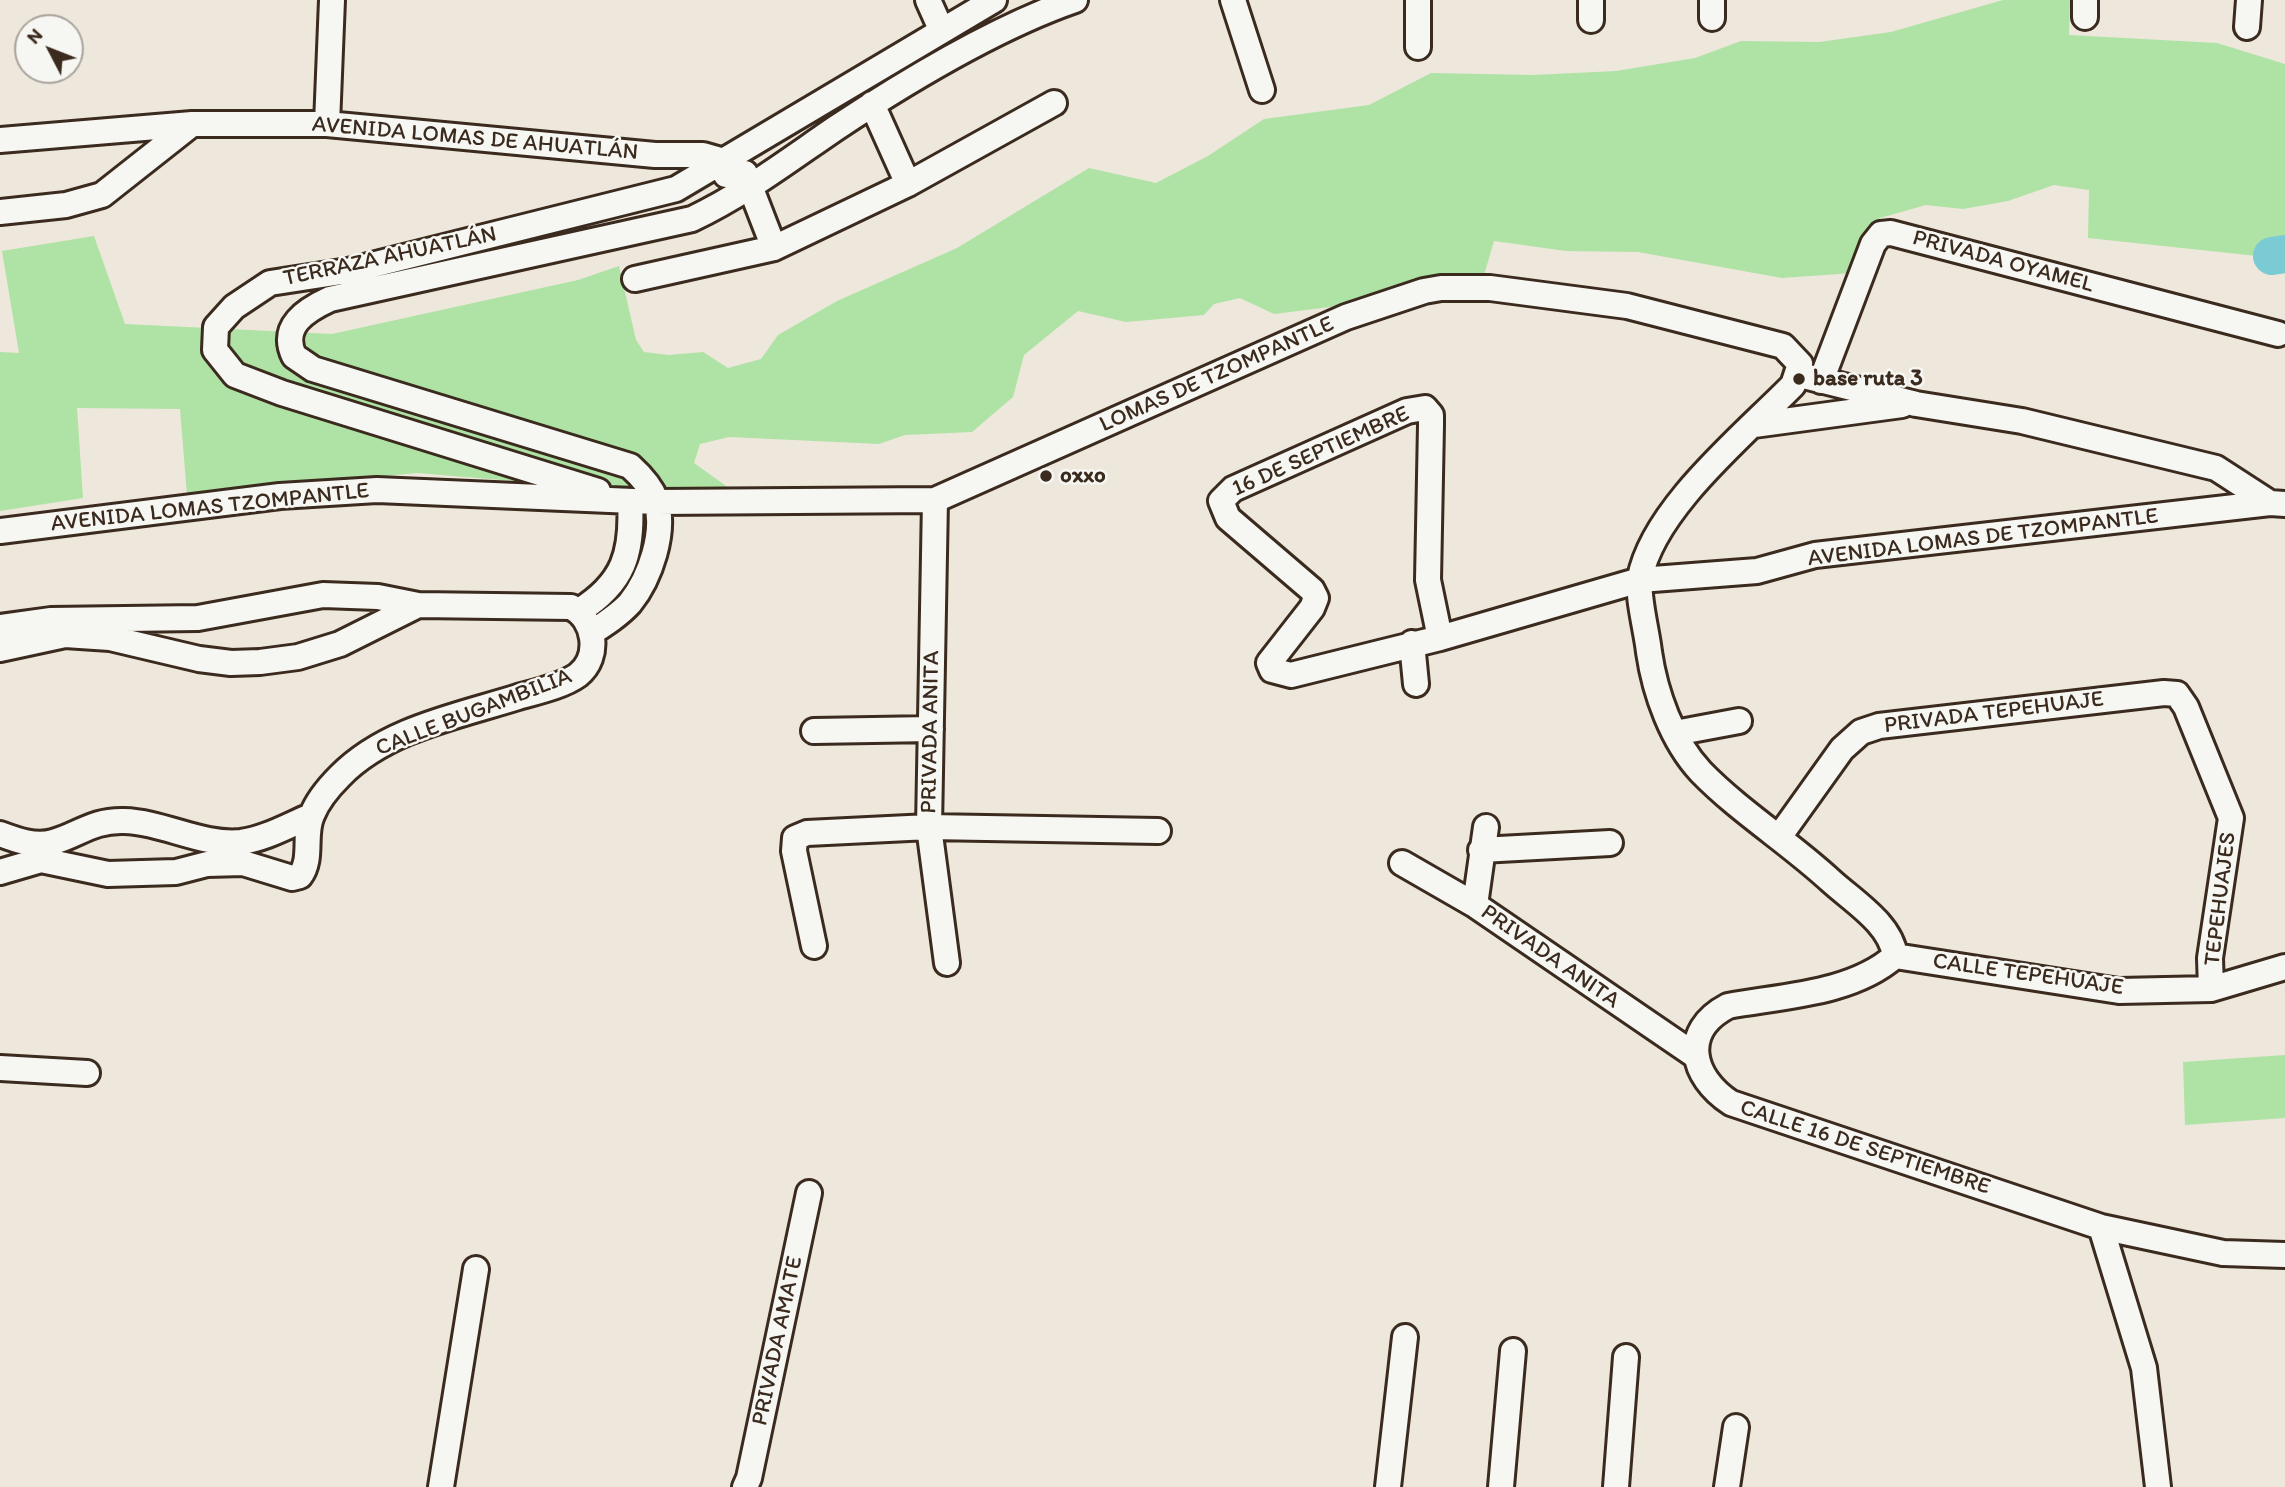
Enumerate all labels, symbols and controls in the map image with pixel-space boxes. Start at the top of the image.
north arrow [14,14,84,84]
text: N [22,23,47,48]
street label: AVENIDA LOMAS DE AHUATLÁN [311,111,639,167]
street label: TERRAZA AHUATLÁN [281,221,499,293]
street label: PRIVADA OYAMEL [1909,225,2097,299]
street label: LOMAS DE TZOMPANTLE [1096,311,1338,439]
place label: base ruta 3 [1813,365,1923,393]
marker: base ruta 3 [1791,371,1807,387]
street label: 16 DE SEPTIEMBRE [1228,401,1414,503]
place label: oxxo [1060,462,1106,490]
marker: oxxo [1038,468,1054,484]
street label: AVENIDA LOMAS TZOMPANTLE [49,478,371,538]
street label: AVENIDA LOMAS DE TZOMPANTLE [1806,503,2160,573]
street label: PRIVADA ANITA [916,650,946,814]
street label: CALLE BUGAMBILIA [372,663,576,763]
street label: PRIVADA TEPEHUAJE [1883,686,2105,740]
street label: TEPEHUAJES [2199,831,2243,967]
street label: PRIVADA ANITA [1475,899,1625,1015]
street label: CALLE TEPEHUAJE [1931,948,2125,1002]
street label: CALLE 16 DE SEPTIEMBRE [1736,1094,1994,1202]
street label: PRIVADA AMATE [747,1254,809,1428]

